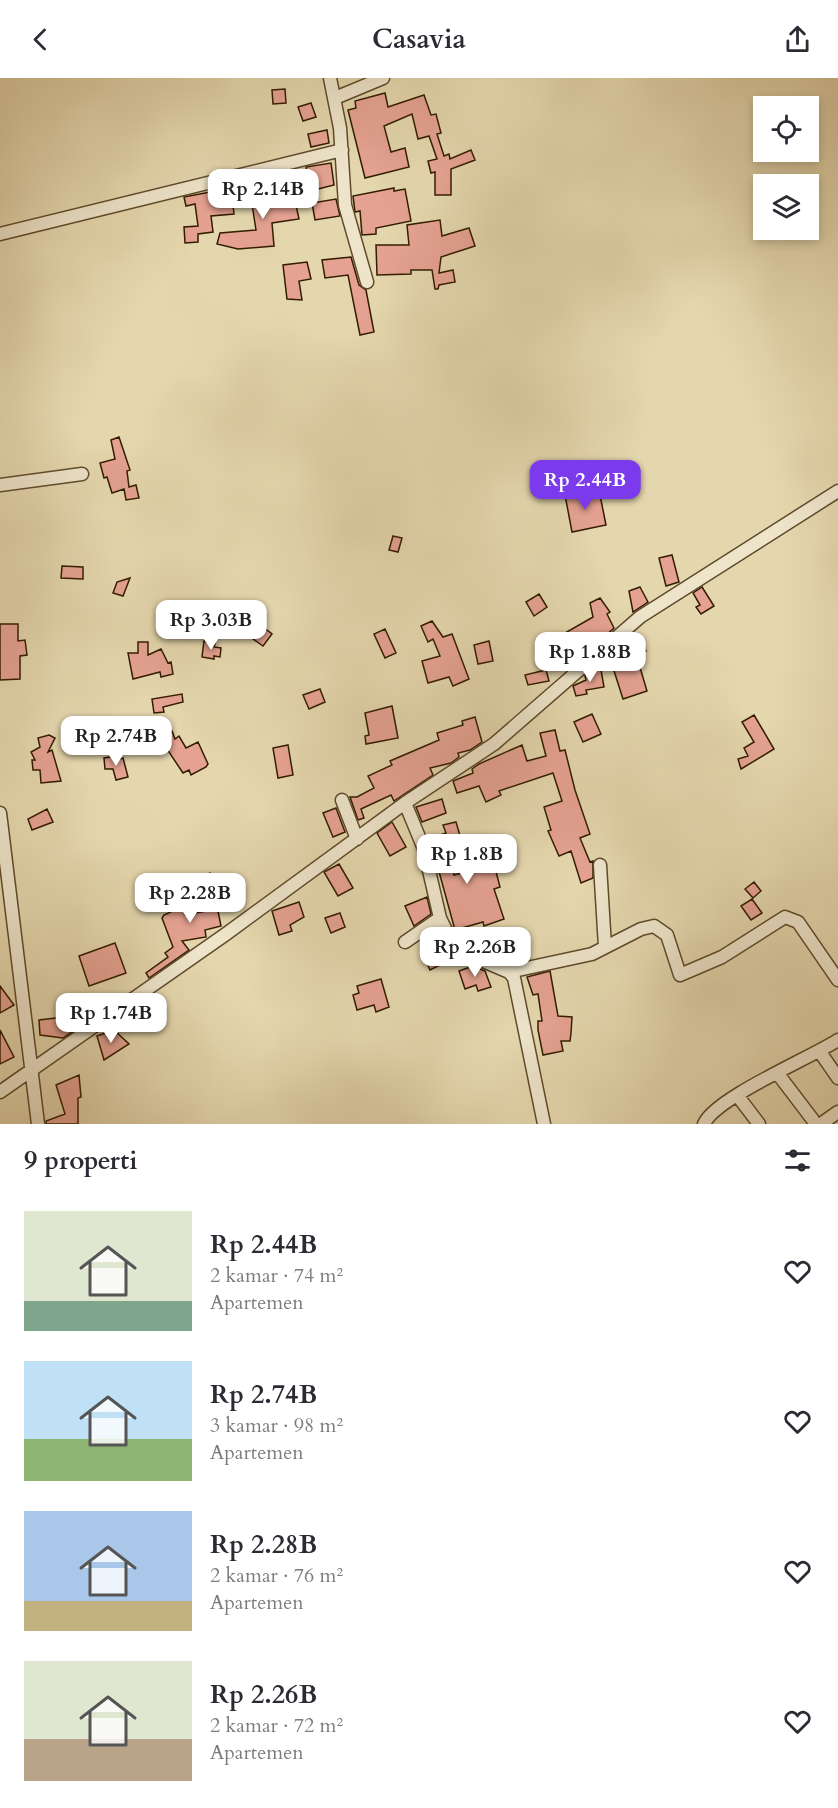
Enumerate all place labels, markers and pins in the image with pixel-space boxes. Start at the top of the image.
pin: Rp 2.14B [201,169,325,220]
pin: Rp 2.44B [523,460,647,511]
pin: Rp 3.03B [149,600,273,651]
pin: Rp 1.88B [528,632,652,683]
pin: Rp 2.74B [54,716,178,767]
pin: Rp 1.8B [412,834,522,885]
pin: Rp 2.28B [128,873,252,924]
pin: Rp 2.26B [413,927,537,978]
pin: Rp 1.74B [49,993,173,1044]

